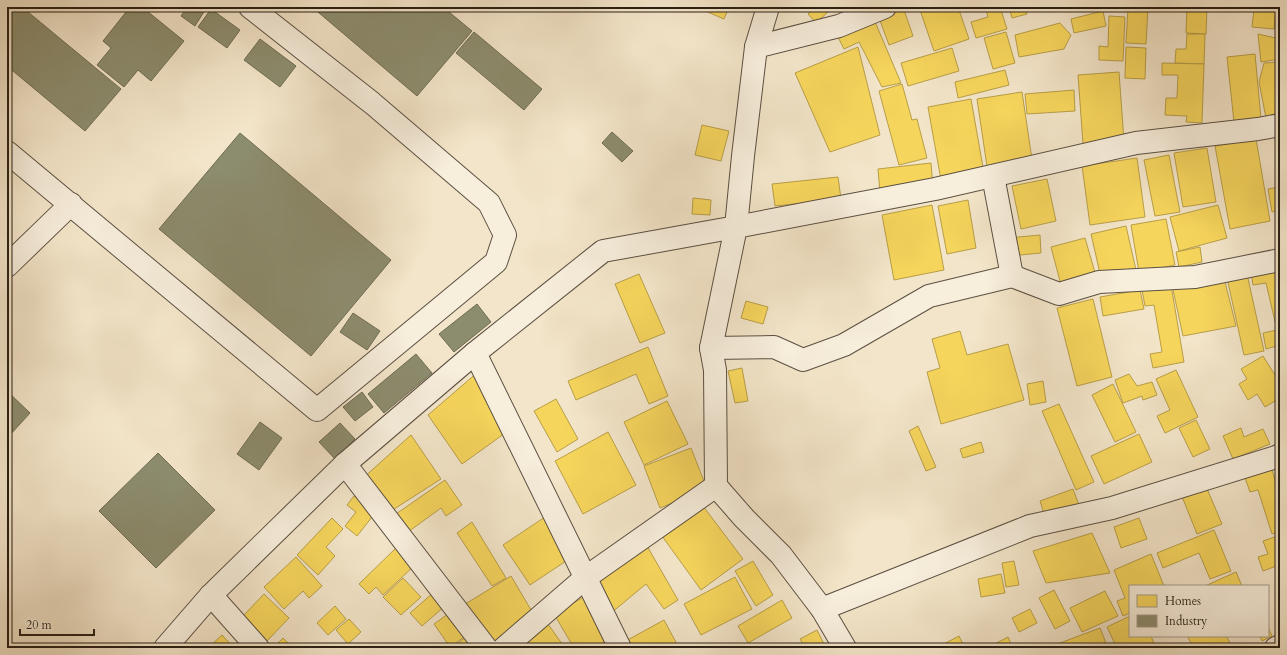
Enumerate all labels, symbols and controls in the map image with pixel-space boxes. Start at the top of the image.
legend [1129,585,1269,637]
text: Homes [1165,593,1201,609]
scale bar [20,611,94,637]
text: Industry [1165,613,1208,629]
text: 20 m [26,617,53,633]

